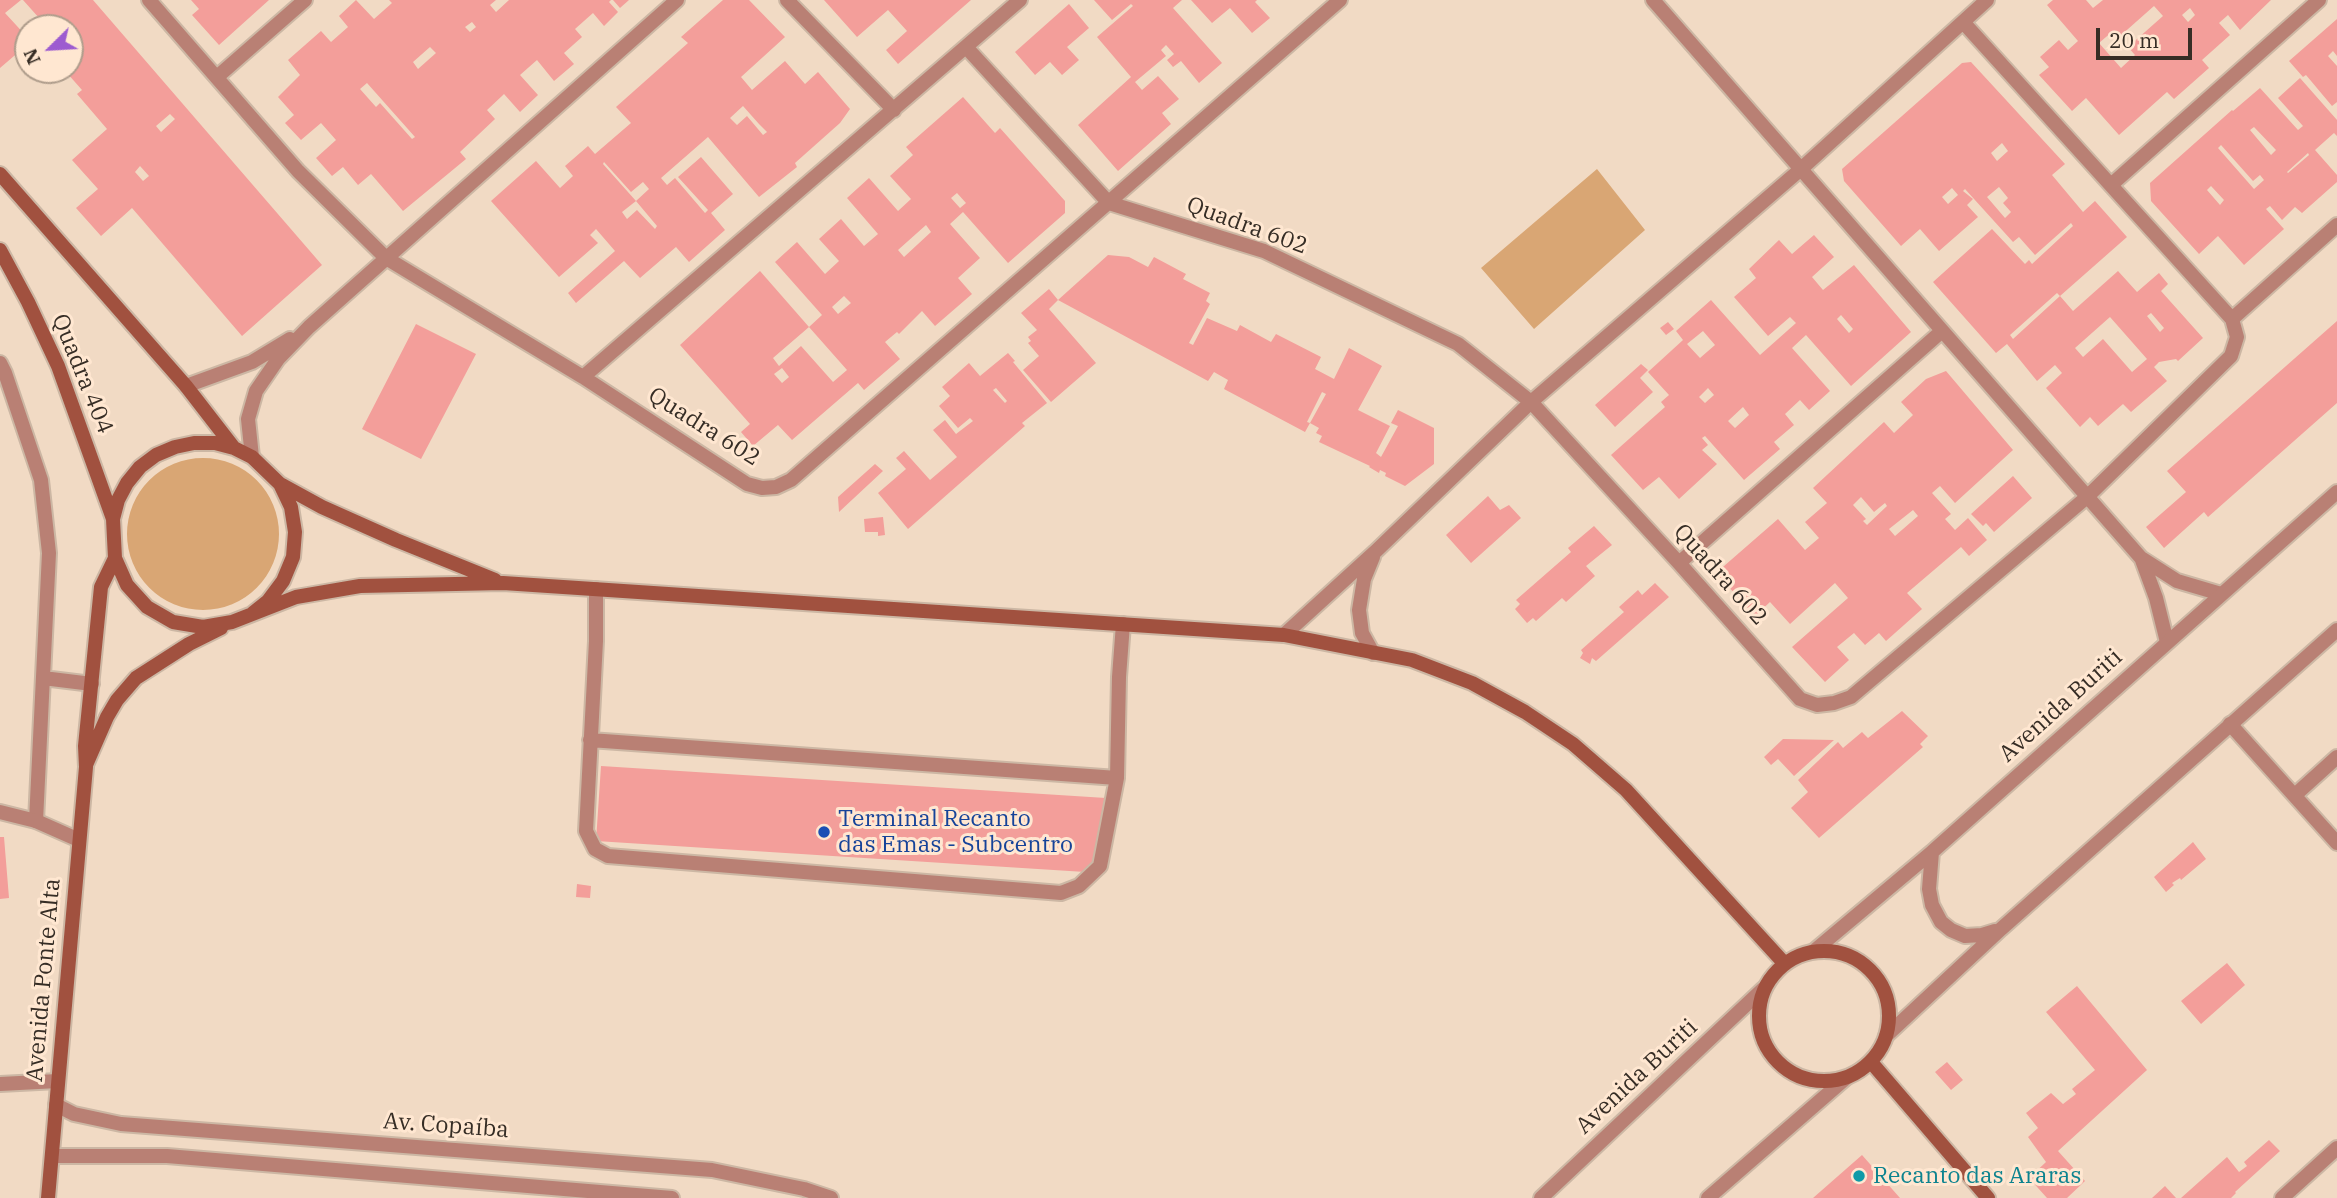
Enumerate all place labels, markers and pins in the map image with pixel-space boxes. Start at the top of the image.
place label: Terminal Recanto das Emas - Subcentro [838,805,1073,859]
marker: Terminal Recanto das Emas - Subcentro [816,824,832,840]
place label: Recanto das Araras [1873,1162,2082,1190]
marker: Recanto das Araras [1851,1168,1867,1184]

